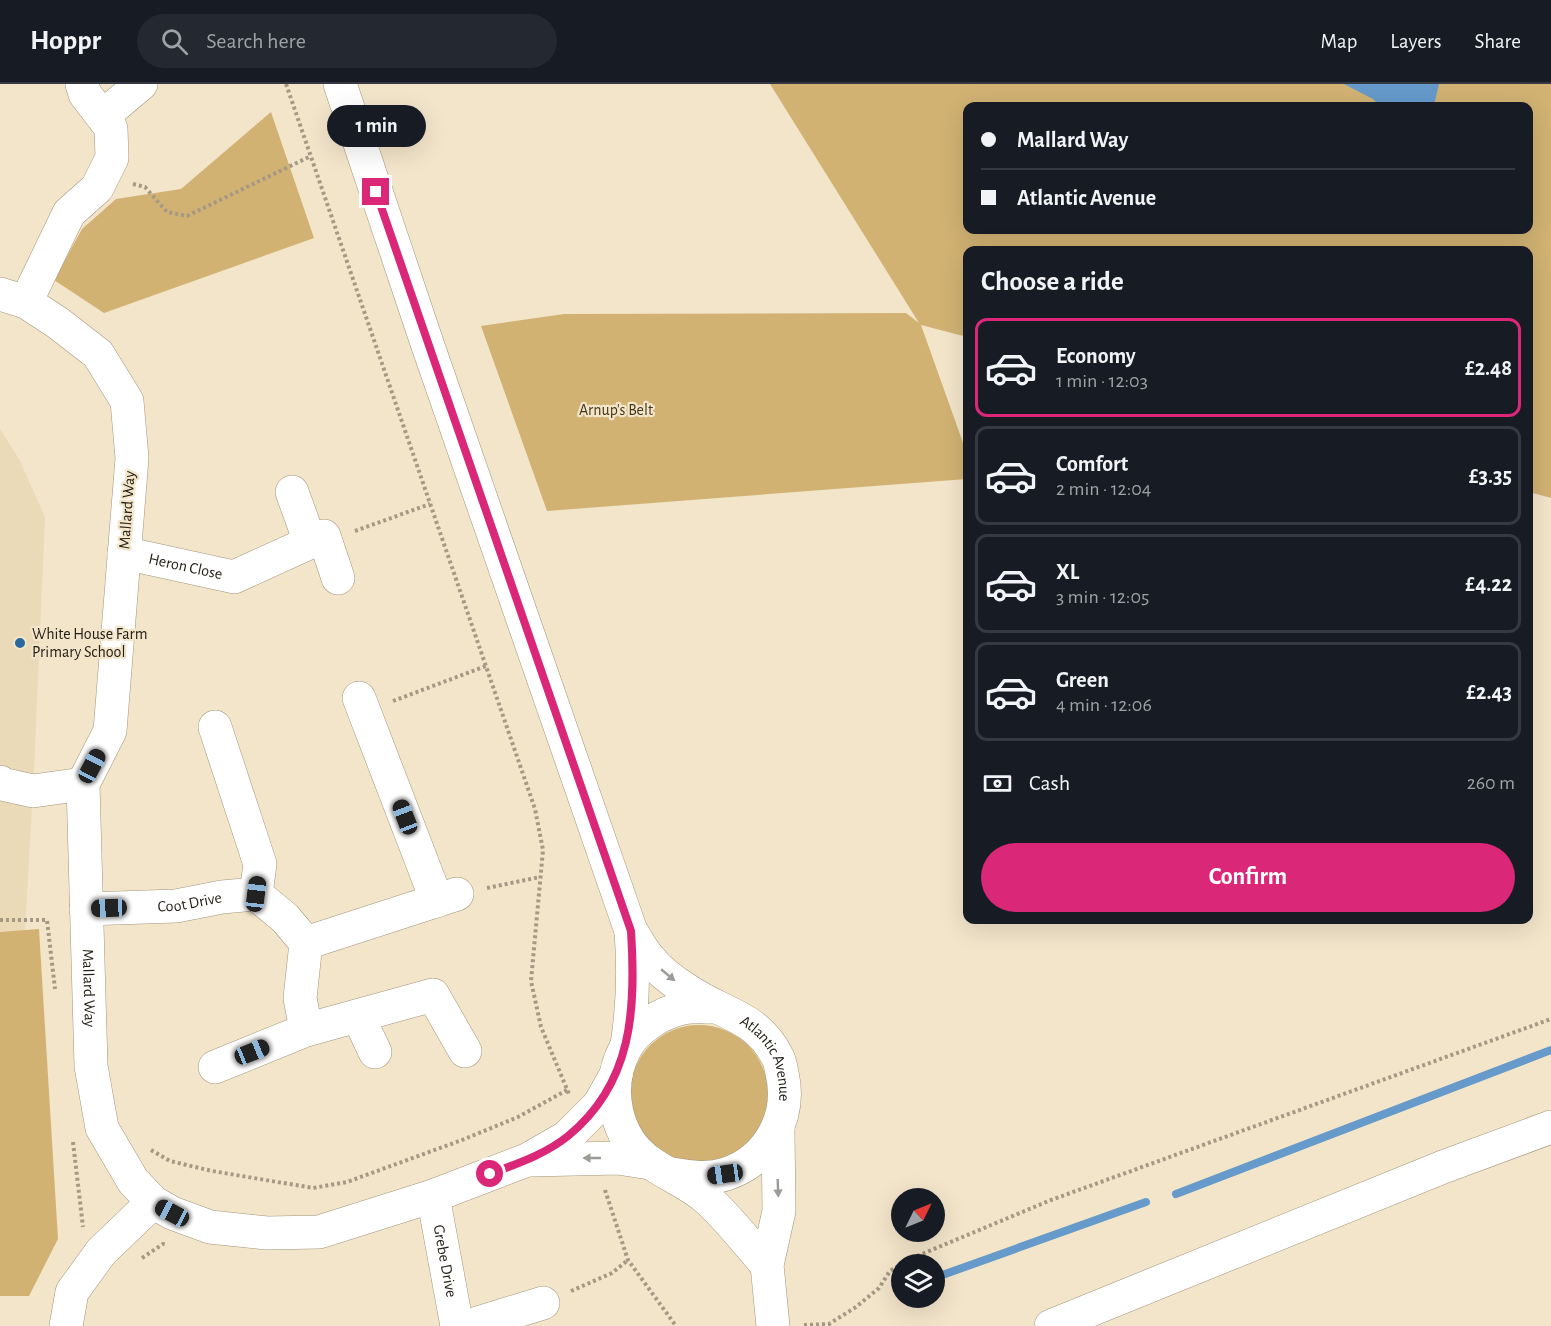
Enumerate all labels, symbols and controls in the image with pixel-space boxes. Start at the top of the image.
search box [137,14,557,68]
icon: search [158,25,191,58]
text: Hoppr [30,27,101,55]
text: Search here [206,30,306,52]
text: Map [1321,31,1357,52]
text: Layers [1390,31,1441,52]
text: Share [1474,31,1521,52]
callout: 1 min [326,105,425,147]
text: 1 min [355,116,398,136]
text: Mallard Way [1017,129,1128,151]
route end [362,178,389,205]
text: Atlantic Avenue [1017,187,1156,209]
text: Choose a ride [981,268,1124,295]
icon: car [984,341,1038,395]
text: Economy [1056,345,1136,367]
text: £2.48 [1465,357,1512,379]
text: 1 min · 12:03 [1056,371,1148,391]
park label: Arnup's Belt [579,402,653,418]
icon: car [984,449,1038,503]
text: Comfort [1056,453,1128,475]
text: £3.35 [1469,465,1512,487]
street label: Mallard Way [116,470,139,550]
text: 2 min · 12:04 [1056,479,1151,499]
street label: Heron Close [147,551,224,582]
icon: car [984,557,1038,611]
text: XL [1056,561,1079,583]
text: £4.22 [1465,573,1512,595]
text: 3 min · 12:05 [1056,587,1149,607]
place label: White House Farm Primary School [32,626,147,661]
marker: White House Farm Primary School [13,636,27,650]
icon: car [984,665,1038,719]
text: Green [1056,669,1109,691]
text: £2.43 [1466,681,1512,703]
text: 4 min · 12:06 [1056,695,1152,715]
car [76,746,108,786]
icon: cash [981,767,1014,800]
text: Cash [1029,772,1070,794]
text: 260 m [1467,773,1515,793]
car [390,797,420,837]
button: Confirm [981,843,1515,912]
car [245,875,267,913]
street label: Coot Drive [157,889,223,915]
car [91,898,127,918]
street label: Mallard Way [80,949,98,1028]
one-way arrow [660,968,675,981]
street label: Atlantic Avenue [737,1012,792,1102]
car [232,1037,272,1067]
one-way arrow [583,1153,602,1163]
route start [476,1160,503,1187]
car [706,1163,744,1185]
one-way arrow [774,1179,783,1198]
north arrow [891,1188,945,1242]
map controls [891,1188,945,1308]
car [152,1197,192,1229]
street label: Grebe Drive [430,1223,460,1298]
button: layers [891,1254,945,1308]

